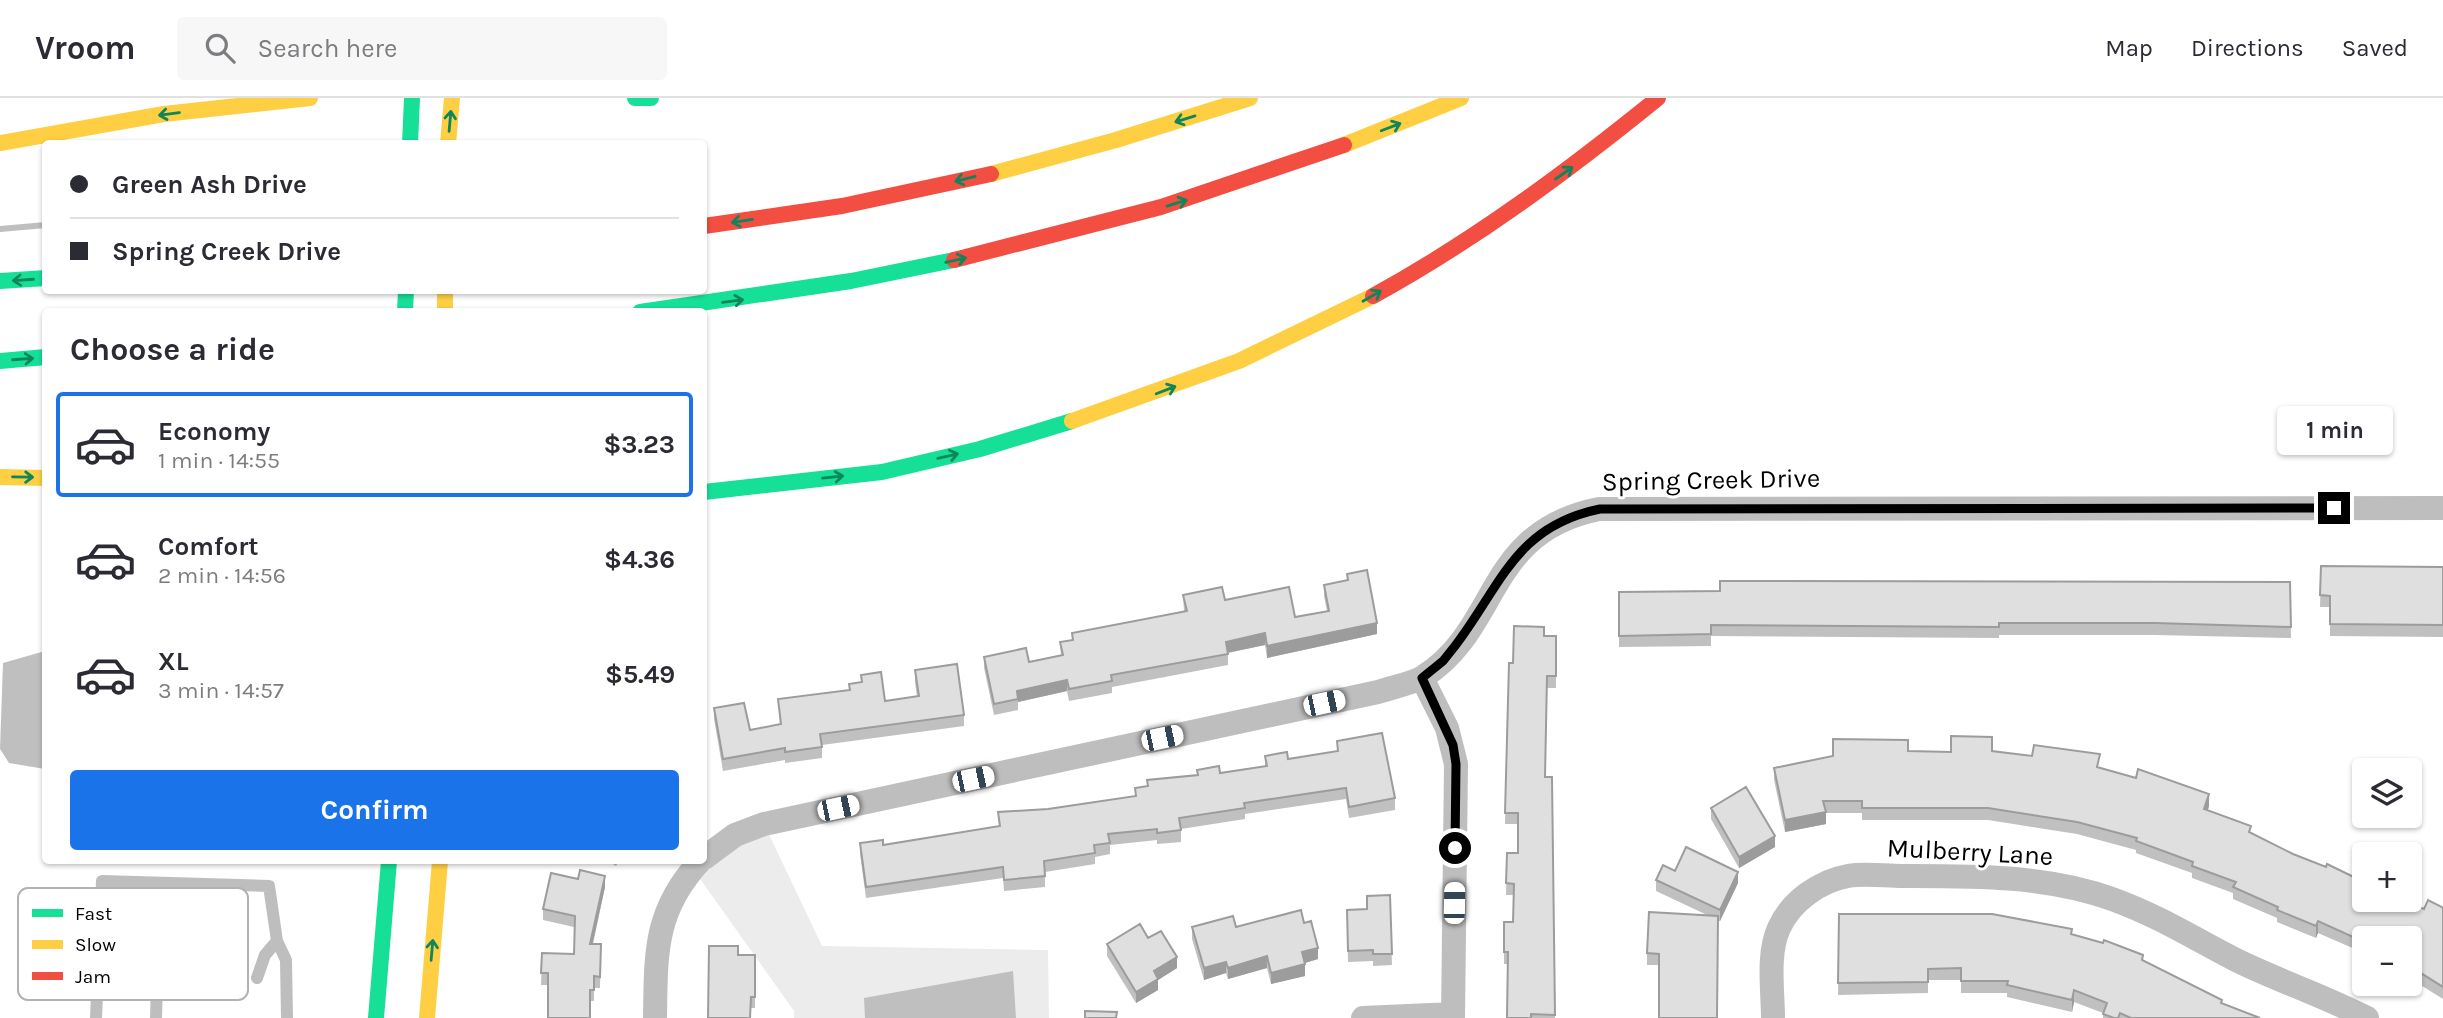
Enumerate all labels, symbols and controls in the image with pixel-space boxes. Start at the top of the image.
search box [177,17,667,80]
text: Vroom [35,29,135,67]
icon: search [201,29,239,67]
text: Search here [257,33,397,64]
text: Map [2105,34,2153,62]
text: Directions [2191,34,2304,62]
text: Saved [2342,34,2408,62]
one-way arrow [158,107,181,120]
one-way arrow [444,110,457,133]
one-way arrow [1174,114,1196,127]
one-way arrow [1380,120,1401,133]
one-way arrow [1554,166,1573,180]
text: Green Ash Drive [112,169,307,200]
one-way arrow [954,173,977,186]
one-way arrow [1165,196,1187,209]
one-way arrow [731,215,754,228]
text: Spring Creek Drive [112,236,341,267]
one-way arrow [944,253,967,267]
one-way arrow [12,273,35,286]
one-way arrow [1362,289,1382,303]
one-way arrow [721,294,743,307]
text: Choose a ride [70,331,275,368]
one-way arrow [11,352,34,365]
one-way arrow [1154,383,1176,396]
callout: 1 min [2276,406,2392,456]
icon: car [74,413,137,476]
text: Economy [158,416,270,447]
text: 1 min [2306,417,2364,444]
text: $3.23 [603,429,675,460]
text: 1 min · 14:55 [158,447,280,474]
one-way arrow [936,449,959,463]
street label: Spring Creek Drive [1602,463,1820,497]
one-way arrow [11,471,34,484]
one-way arrow [821,471,843,484]
route end [2318,492,2350,524]
icon: car [74,528,137,591]
text: Comfort [158,531,259,562]
text: $4.36 [604,544,675,575]
text: 2 min · 14:56 [158,562,286,589]
icon: car [74,643,137,706]
text: XL [158,646,189,677]
text: $5.49 [605,659,675,690]
text: 3 min · 14:57 [158,677,284,704]
car [1302,688,1347,718]
car [1140,723,1185,753]
map controls [2352,758,2422,996]
button: layers [2352,758,2422,828]
car [951,764,996,794]
button: Confirm [70,770,679,850]
car [816,793,861,823]
route start [1439,832,1471,864]
street label: Mulberry Lane [1886,832,2054,872]
button: + [2352,842,2422,912]
car [1444,882,1465,924]
legend [18,888,248,1000]
text: Fast [75,903,112,925]
button: − [2352,926,2422,996]
text: Slow [75,934,116,956]
one-way arrow [426,939,439,962]
text: Jam [75,966,111,988]

